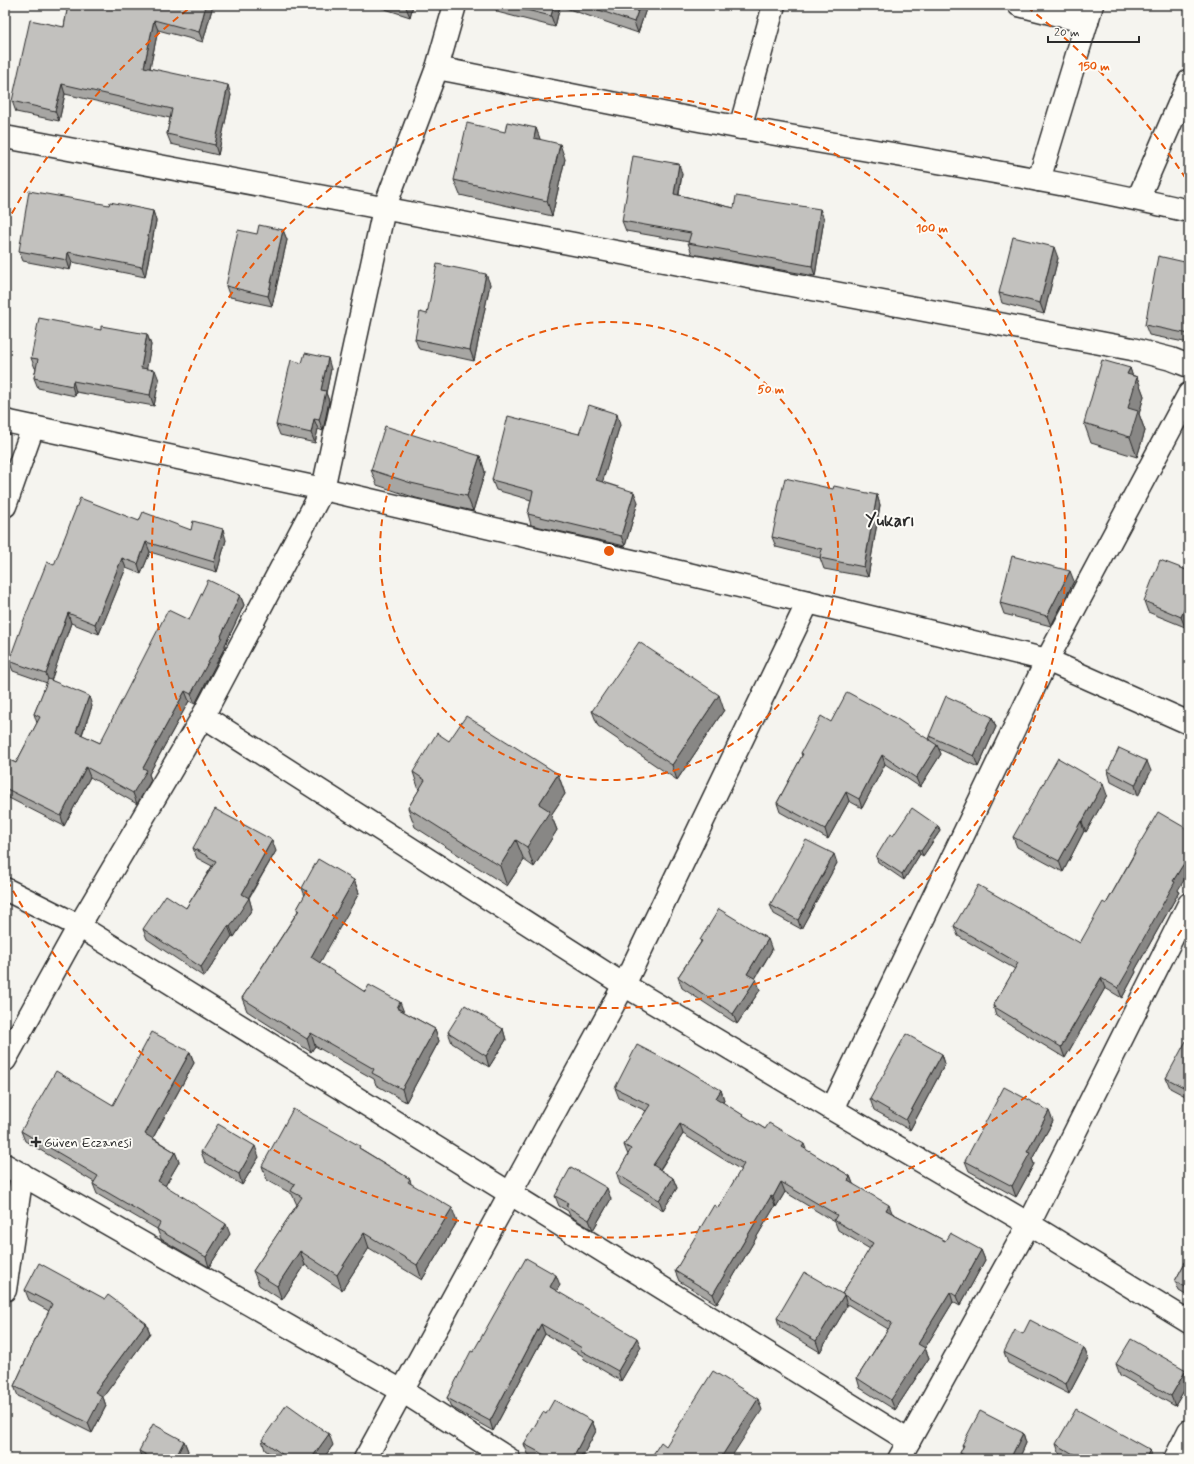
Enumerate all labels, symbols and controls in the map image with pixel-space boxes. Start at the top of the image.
scale bar [1048,18,1139,44]
text: 20 m [1054,25,1080,41]
text: 150 m [1078,59,1110,75]
text: 100 m [916,221,949,237]
text: 50 m [758,382,785,398]
district label: Yukarı [865,510,915,532]
centre of rings [602,544,616,558]
place label: Güven Eczanesi [44,1135,132,1152]
marker: Güven Eczanesi [31,1137,41,1147]

